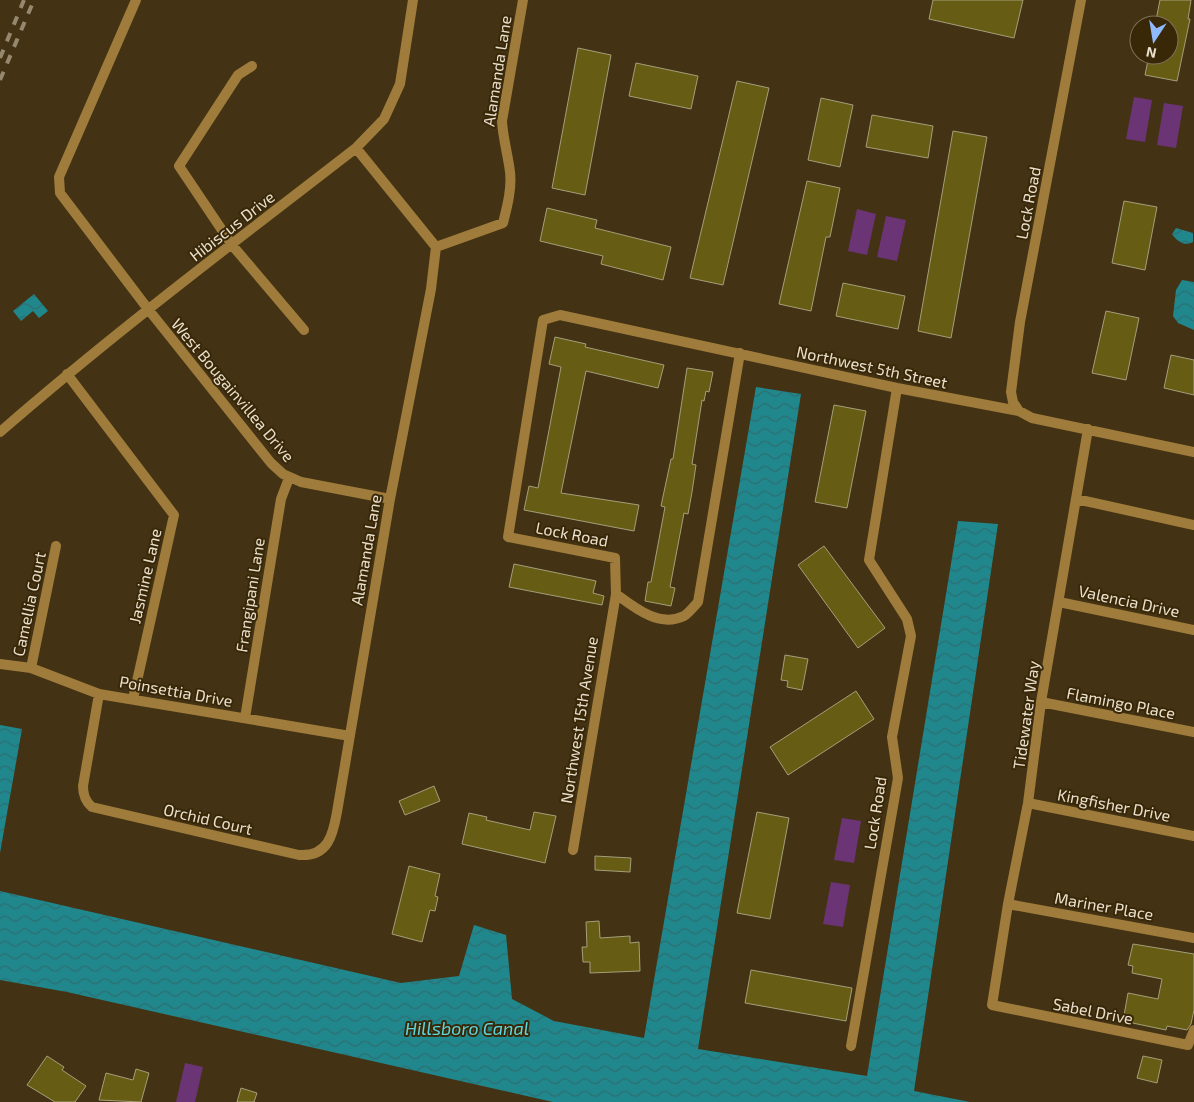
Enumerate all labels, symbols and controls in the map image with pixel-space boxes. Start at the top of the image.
street label: Alamanda Lane [478,14,515,128]
north arrow [1129,15,1179,65]
text: N [1144,44,1158,63]
street label: Lock Road [1011,165,1044,241]
street label: Hibiscus Drive [185,187,278,265]
street label: West Bougainvillea Drive [168,314,299,465]
street label: Northwest 5th Street [795,341,949,392]
street label: Alamanda Lane [346,493,385,607]
street label: Lock Road [534,517,610,550]
street label: Jasmine Lane [124,527,165,625]
street label: Frangipani Lane [231,536,268,653]
street label: Camellia Court [8,550,49,658]
street label: Valencia Drive [1077,581,1181,620]
street label: Northwest 15th Avenue [556,635,601,805]
street label: Tidewater Way [1008,659,1043,770]
street label: Poinsettia Drive [118,671,234,710]
street label: Flamingo Place [1065,683,1177,722]
street label: Lock Road [859,775,890,851]
street label: Kingfisher Drive [1056,784,1172,825]
street label: Orchid Court [162,799,254,838]
street label: Mariner Place [1053,887,1155,924]
street label: Sabel Drive [1051,993,1135,1028]
water label: Hillsboro Canal [405,1017,529,1039]

